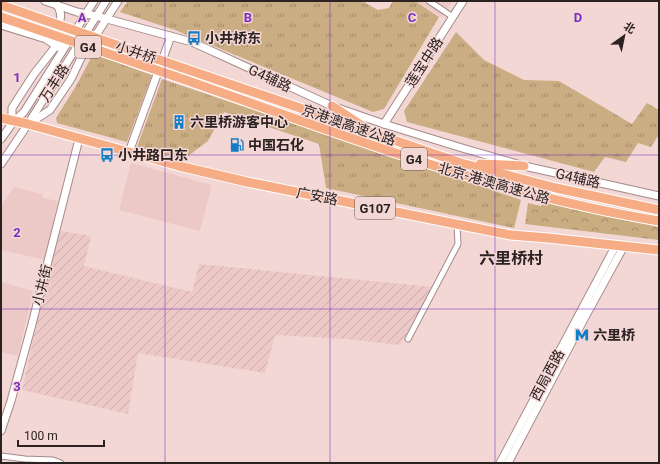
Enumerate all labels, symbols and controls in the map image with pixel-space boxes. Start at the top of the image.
text: A [78,10,87,25]
text: B [244,10,252,25]
text: C [408,10,417,25]
text: D [574,10,582,25]
north arrow [604,16,644,56]
text: 北 [621,20,637,36]
bus stop icon: 小井桥东 [186,30,202,46]
place label: 小井桥东 [205,30,261,46]
street label: 莲宝中路 [402,34,446,90]
road number: G4 [75,36,101,58]
street label: 小井桥 [114,38,158,66]
street label: 万丰路 [36,61,72,105]
street label: G4辅路 [246,61,294,95]
text: 1 [13,70,21,85]
street label: 京港澳高速公路 [300,101,398,149]
building icon: 六里桥游客中心 [171,114,187,130]
place label: 六里桥游客中心 [190,114,288,130]
fuel station icon: 中国石化 [229,137,245,153]
place label: 中国石化 [248,137,304,153]
bus stop icon: 小井路口东 [99,147,115,163]
place label: 小井路口东 [118,147,188,163]
road number: G4 [401,148,427,170]
street label: 北京-港澳高速公路 [436,159,552,207]
street label: G4辅路 [554,165,602,191]
street label: 广安路 [295,184,339,208]
road number: G107 [355,197,395,219]
text: 2 [13,225,21,240]
district label: 六里桥村 [479,249,543,268]
street label: 小井街 [29,263,55,307]
metro station icon: 六里桥 [574,327,590,343]
place label: 六里桥 [593,327,635,343]
street label: 西局西路 [527,347,567,403]
text: 3 [13,379,21,394]
scale bar [18,422,104,448]
text: 100 m [24,429,58,443]

